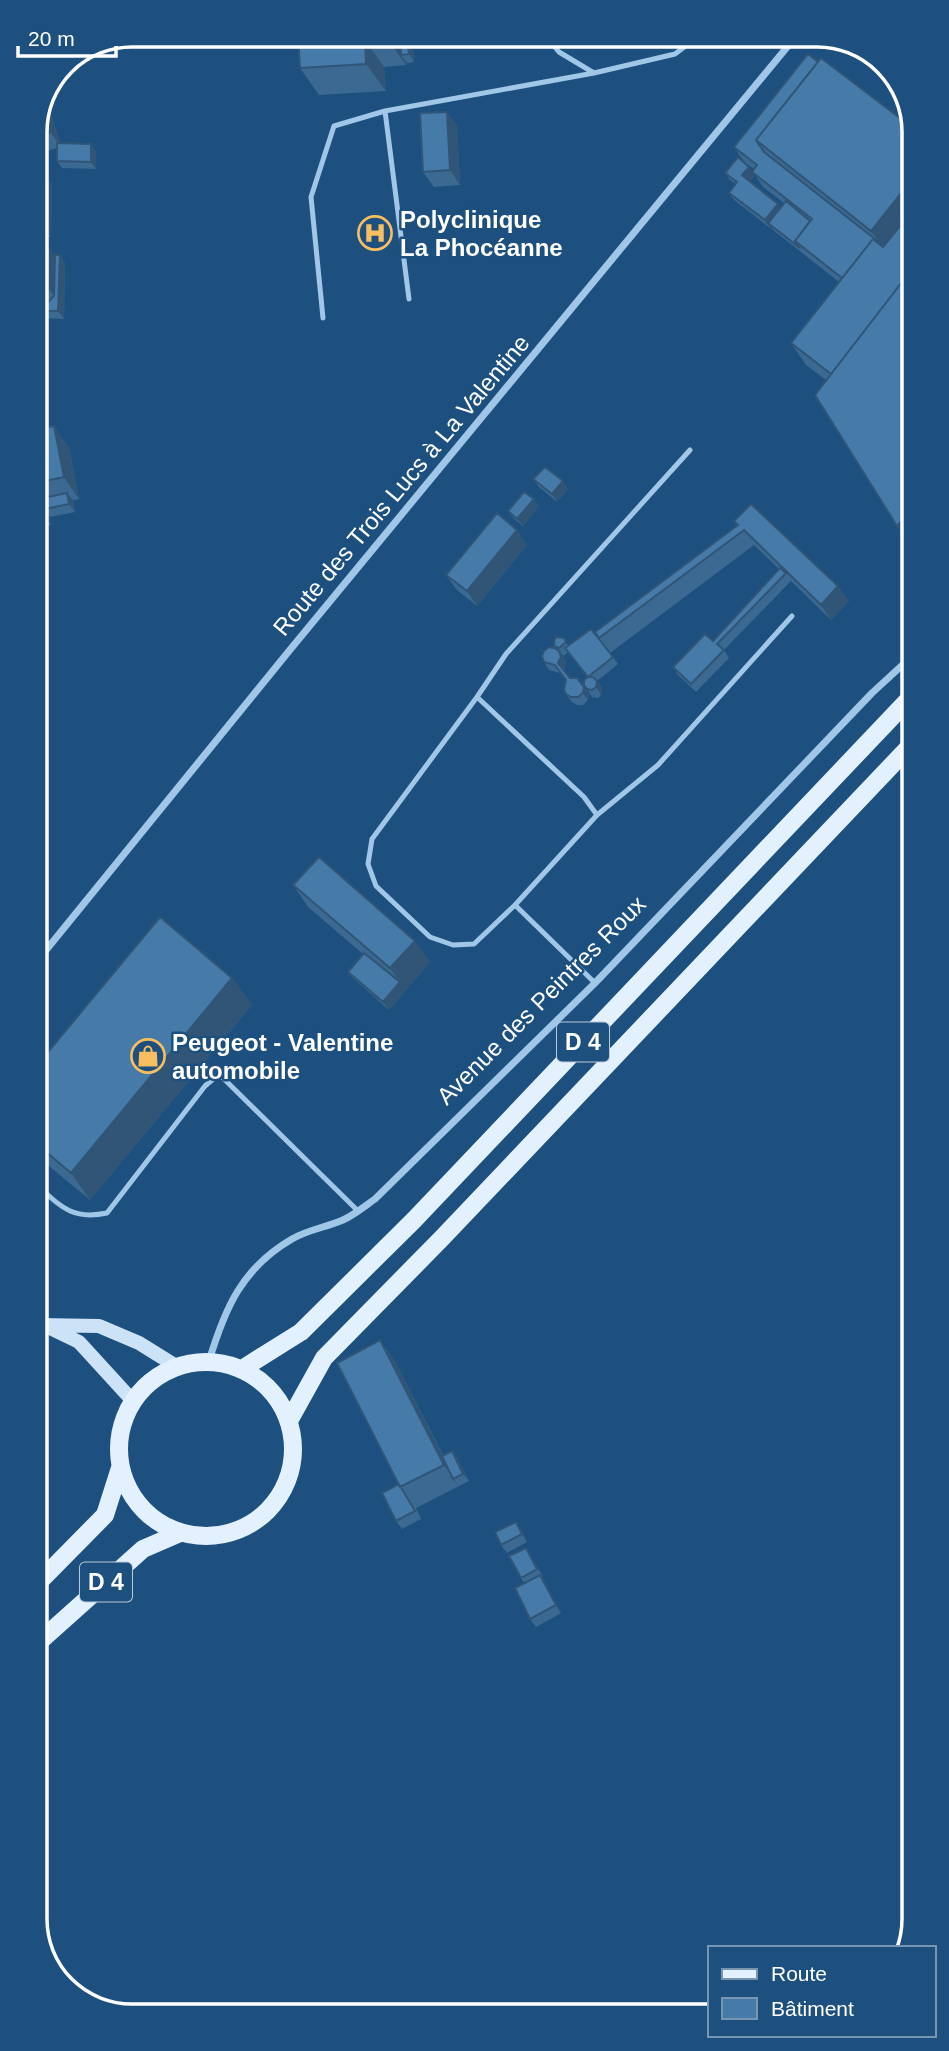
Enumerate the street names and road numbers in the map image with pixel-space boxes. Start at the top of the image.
street label: Route des Trois Lucs à La Valentine [267,329,535,641]
street label: Avenue des Peintres Roux [431,890,651,1110]
road number: D 4 [557,1023,609,1062]
road number: D 4 [80,1562,132,1602]

